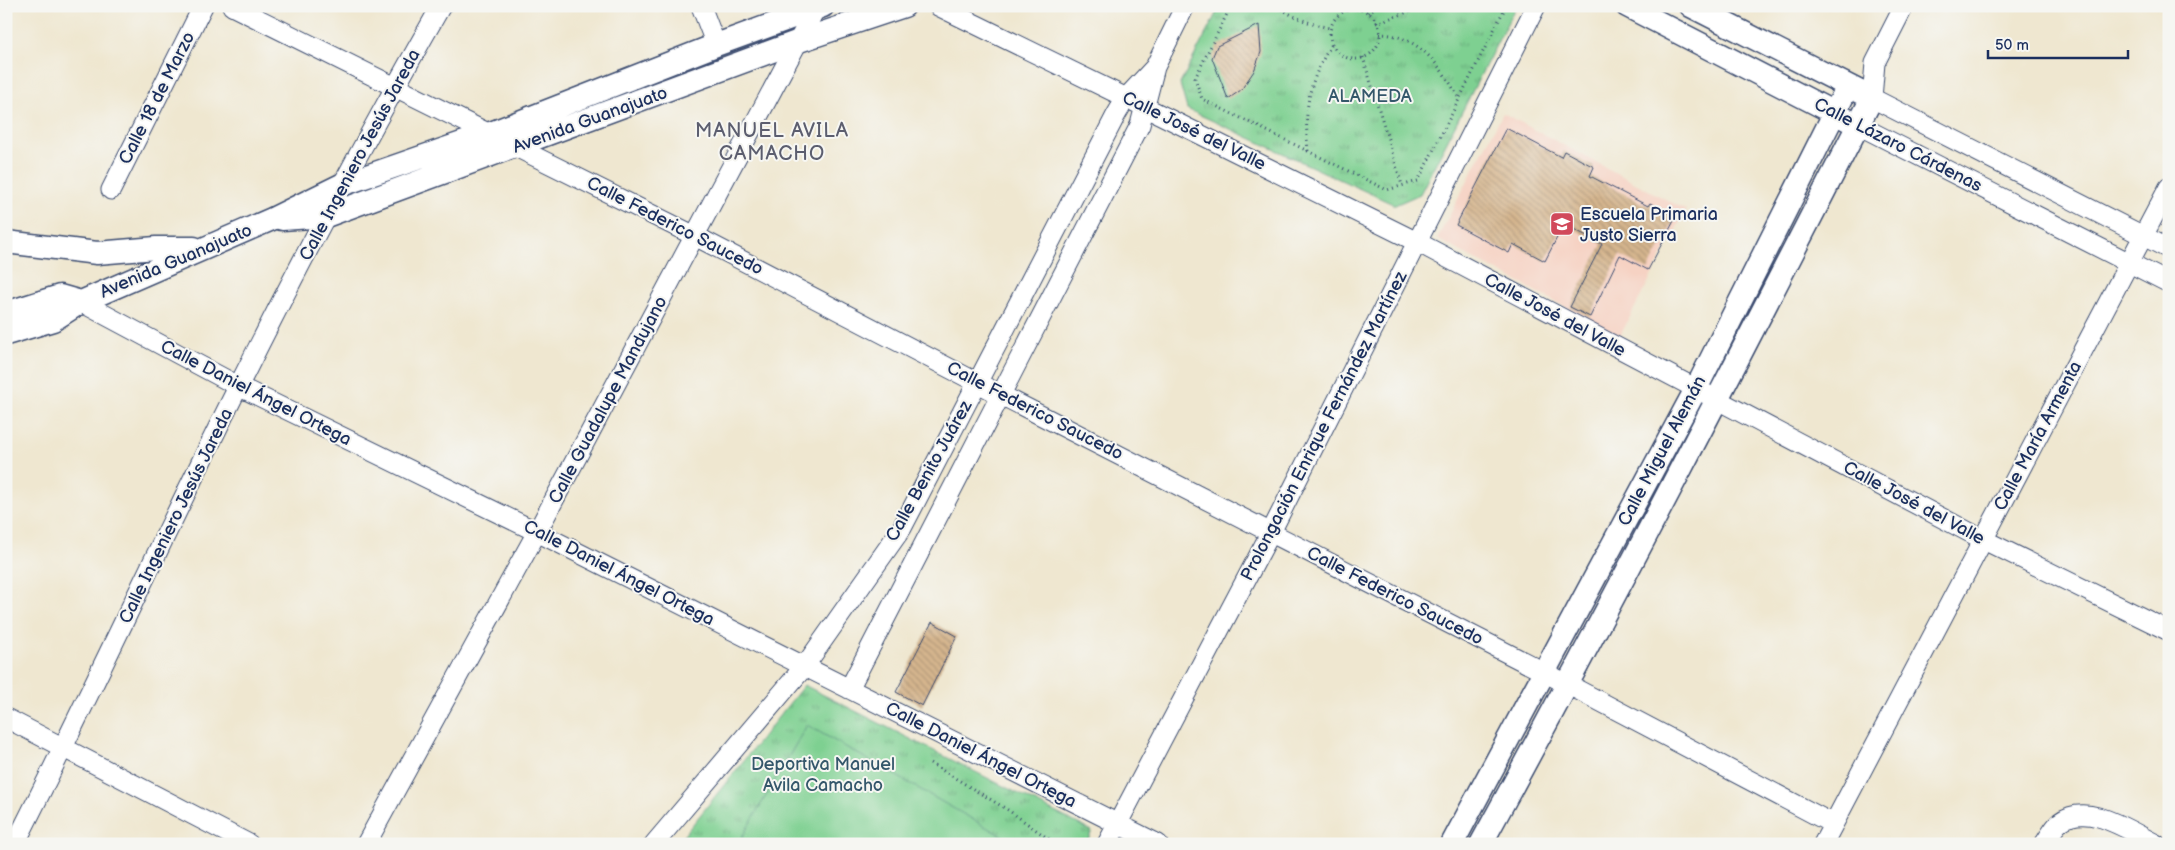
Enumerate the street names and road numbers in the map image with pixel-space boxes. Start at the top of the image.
street label: Calle 18 de Marzo [115,28,199,168]
street label: Calle Ingeniero Jesús Jareda [295,46,425,264]
street label: Avenida Guanajuato [510,82,670,158]
street label: Calle José del Valle [1119,87,1270,175]
street label: Calle Lázaro Cárdenas [1811,94,1986,197]
street label: Calle Federico Saucedo [583,172,767,280]
street label: Avenida Guanajuato [97,219,255,303]
street label: Prolongación Enrique Fernández Martínez [1236,267,1412,584]
street label: Calle José del Valle [1481,269,1630,361]
street label: Calle Guadalupe Mandujano [544,293,672,507]
street label: Calle Daniel Ángel Ortega [157,334,356,450]
street label: Calle Federico Saucedo [943,357,1127,465]
street label: Calle María Armenta [1990,358,2086,514]
street label: Calle Miguel Alemán [1614,372,1710,530]
street label: Calle Benito Juárez [882,397,977,545]
street label: Calle Ingeniero Jesús Jareda [115,405,237,627]
street label: Calle José del Valle [1840,457,1989,549]
street label: Calle Daniel Ángel Ortega [520,514,719,630]
street label: Calle Federico Saucedo [1303,542,1487,650]
street label: Calle Daniel Ángel Ortega [882,696,1081,812]

